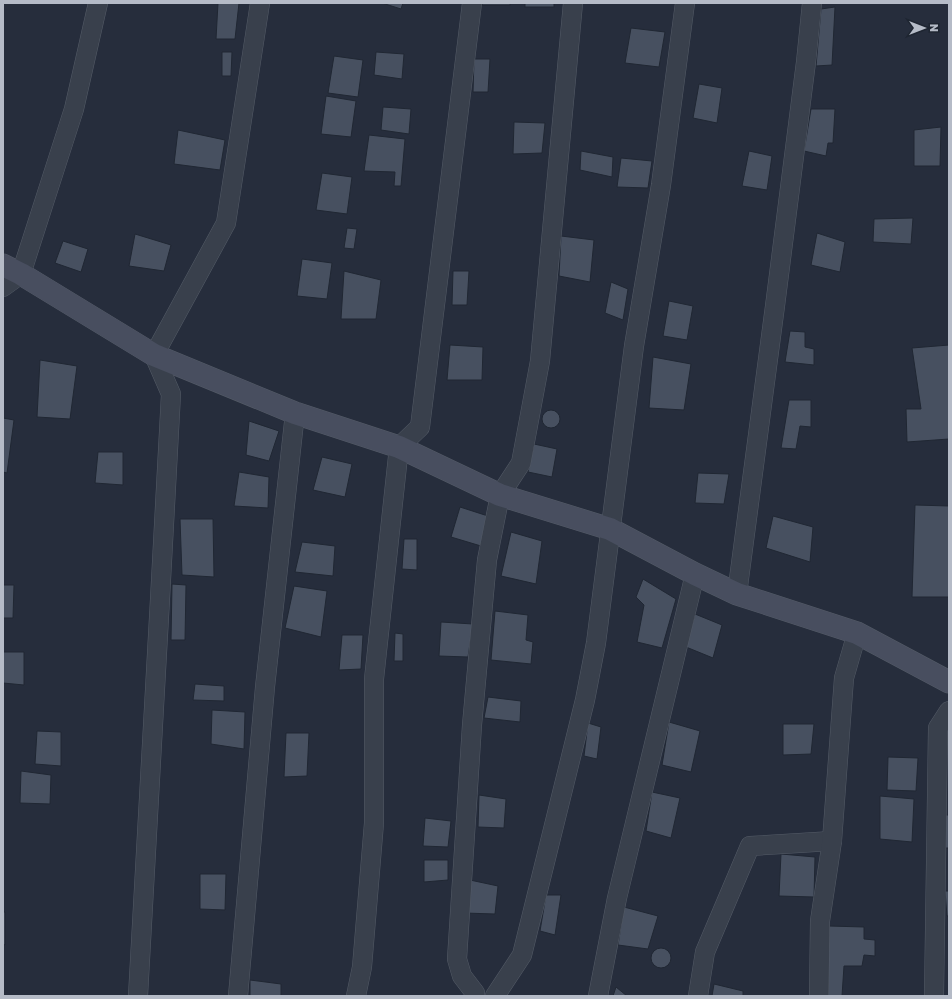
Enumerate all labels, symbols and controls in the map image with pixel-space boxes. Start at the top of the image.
north arrow [904,8,944,48]
text: N [928,24,941,32]

